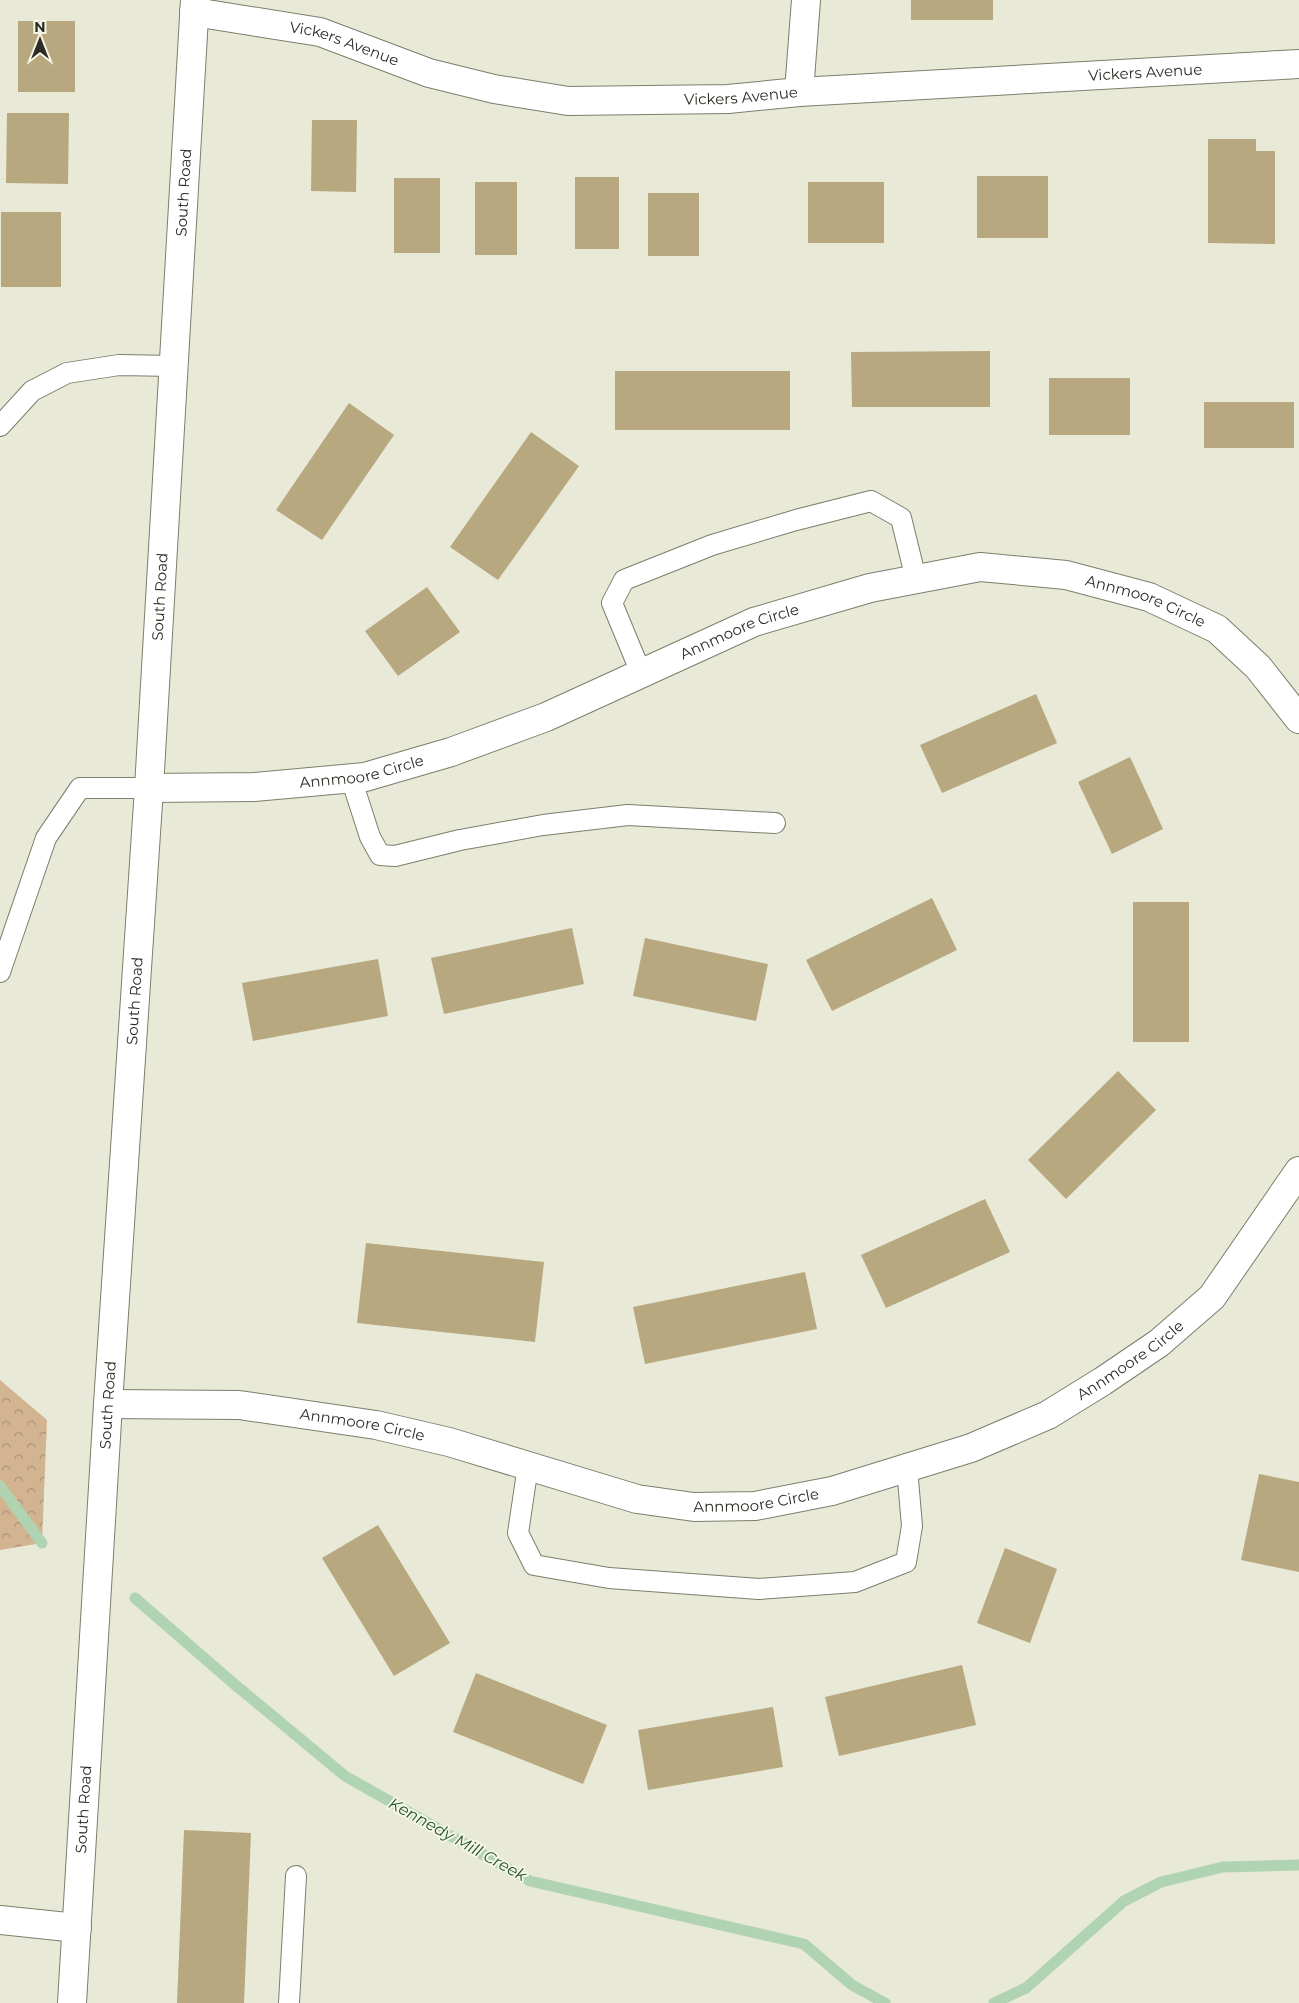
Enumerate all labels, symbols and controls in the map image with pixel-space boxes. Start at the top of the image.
north arrow [15,15,65,65]
street label: Vickers Avenue [288,17,402,70]
text: N [34,18,46,36]
street label: Vickers Avenue [1088,59,1203,85]
street label: Vickers Avenue [684,82,799,109]
street label: South Road [171,148,195,237]
street label: South Road [148,552,172,641]
street label: Annmoore Circle [1084,571,1209,631]
street label: Annmoore Circle [677,599,801,664]
street label: Annmoore Circle [299,750,426,792]
street label: South Road [122,956,147,1046]
street label: Annmoore Circle [1073,1316,1187,1404]
street label: South Road [95,1360,120,1450]
street label: Annmoore Circle [299,1404,427,1445]
street label: Annmoore Circle [693,1484,820,1516]
street label: South Road [71,1765,95,1854]
water label: Kennedy Mill Creek [386,1794,531,1886]

